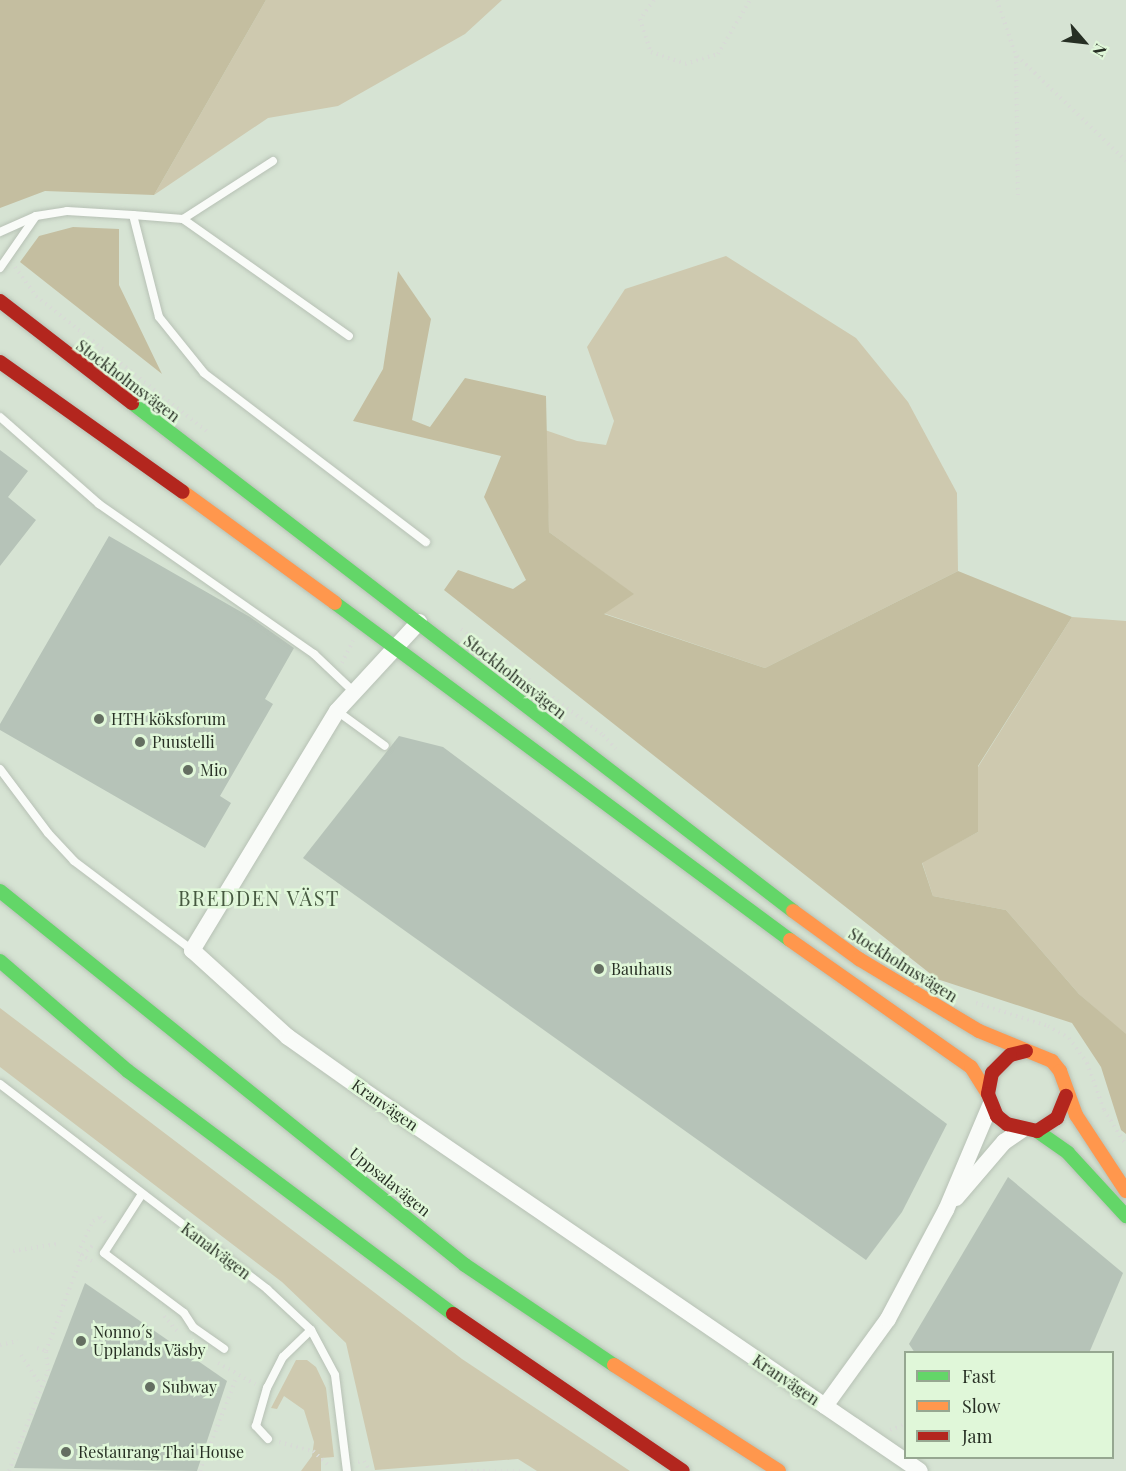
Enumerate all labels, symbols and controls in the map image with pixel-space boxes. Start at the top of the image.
north arrow [1054,12,1114,72]
text: N [1088,41,1112,61]
street label: Stockholmsvägen [72,336,184,426]
street label: Stockholmsvägen [460,631,570,723]
place label: HTH köksforum [111,709,226,729]
marker: HTH köksforum [92,712,106,726]
place label: Puustelli [152,732,215,752]
marker: Puustelli [133,735,147,749]
place label: Mio [200,760,227,780]
marker: Mio [181,763,195,777]
district label: BREDDEN VÄST [178,885,340,909]
street label: Stockholmsvägen [845,924,961,1006]
place label: Bauhaus [611,959,672,979]
marker: Bauhaus [592,962,606,976]
street label: Kranvägen [348,1075,422,1135]
street label: Uppsalavägen [346,1144,434,1220]
street label: Kanalvägen [177,1219,255,1283]
place label: Nonno´s Upplands Väsby [93,1322,206,1360]
marker: Nonno´s Upplands Väsby [74,1334,88,1348]
street label: Kranvägen [749,1351,823,1409]
legend [904,1351,1114,1459]
text: Fast [962,1364,995,1388]
place label: Subway [162,1377,217,1397]
marker: Subway [143,1380,157,1394]
text: Slow [962,1394,1000,1418]
text: Jam [962,1424,992,1448]
place label: Restaurang Thai House [78,1442,244,1462]
marker: Restaurang Thai House [59,1445,73,1459]

